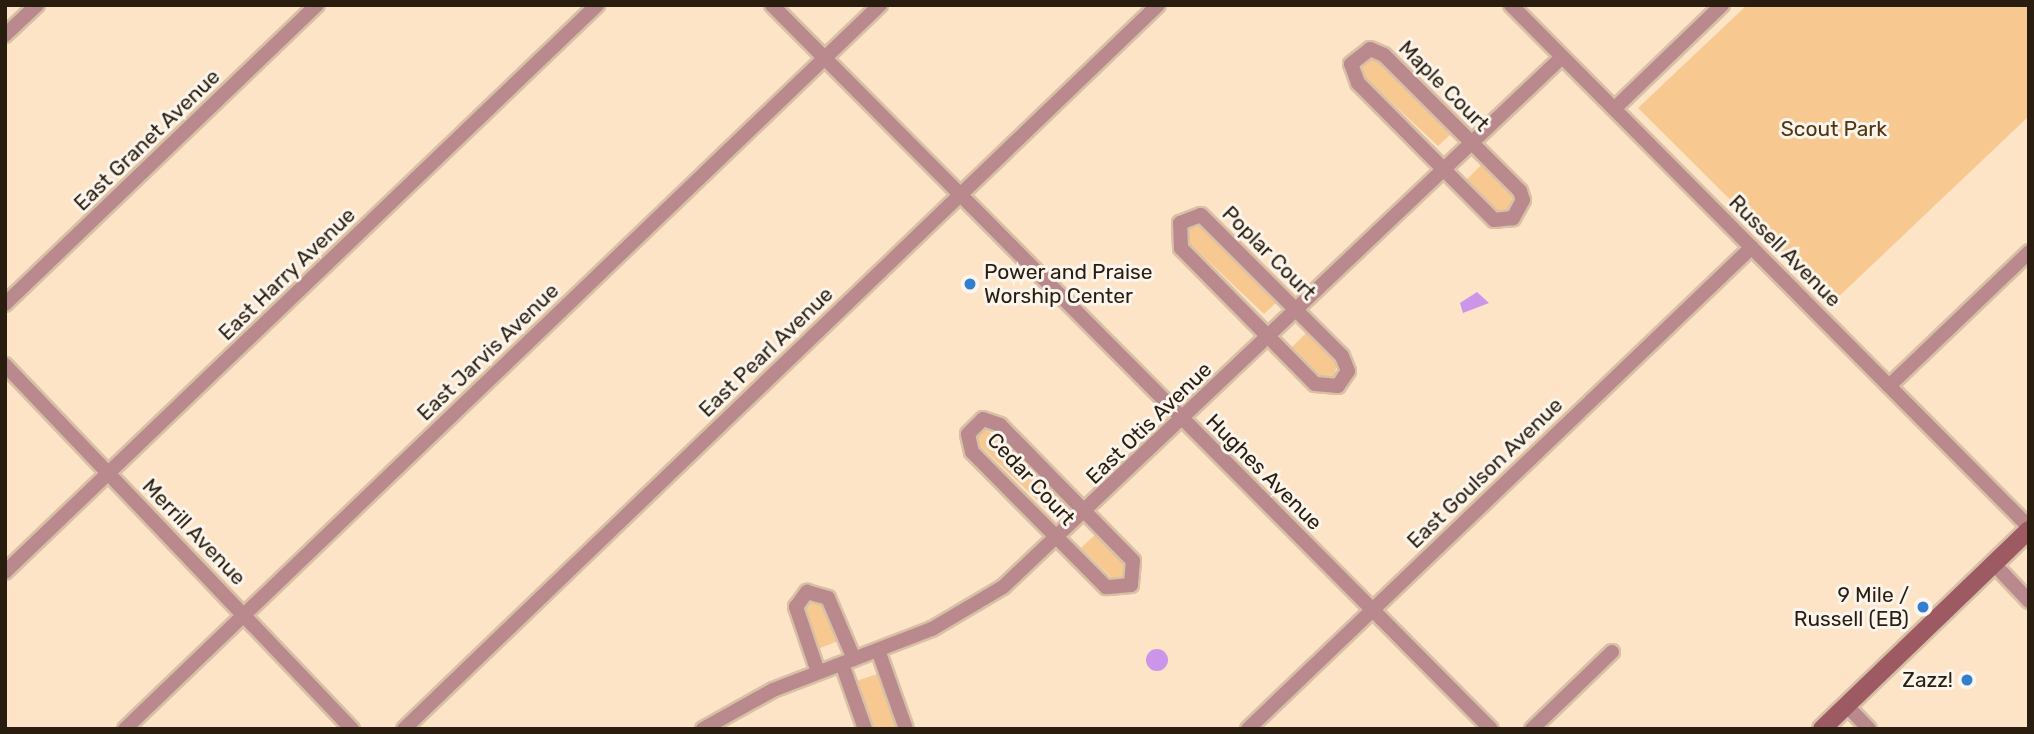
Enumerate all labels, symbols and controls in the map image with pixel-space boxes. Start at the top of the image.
street label: Maple Court [1393,35,1495,137]
street label: East Granet Avenue [69,64,225,216]
park label: Scout Park [1781,116,1887,142]
street label: Russell Avenue [1724,190,1846,312]
street label: Poplar Court [1217,201,1321,305]
street label: East Harry Avenue [213,202,361,346]
place label: Power and Praise Worship Center [984,259,1153,309]
marker: Power and Praise Worship Center [962,276,978,292]
street label: East Jarvis Avenue [412,278,564,426]
street label: East Pearl Avenue [694,282,838,422]
street label: East Otis Avenue [1081,357,1217,489]
street label: East Goulson Avenue [1402,392,1568,554]
street label: Hughes Avenue [1201,409,1327,535]
street label: Cedar Court [982,427,1080,531]
street label: Merrill Avenue [137,473,251,591]
place label: 9 Mile / Russell (EB) [1794,582,1909,632]
marker: 9 Mile / Russell (EB) [1915,599,1931,615]
place label: Zazz! [1902,667,1953,693]
marker: Zazz! [1959,672,1975,688]

